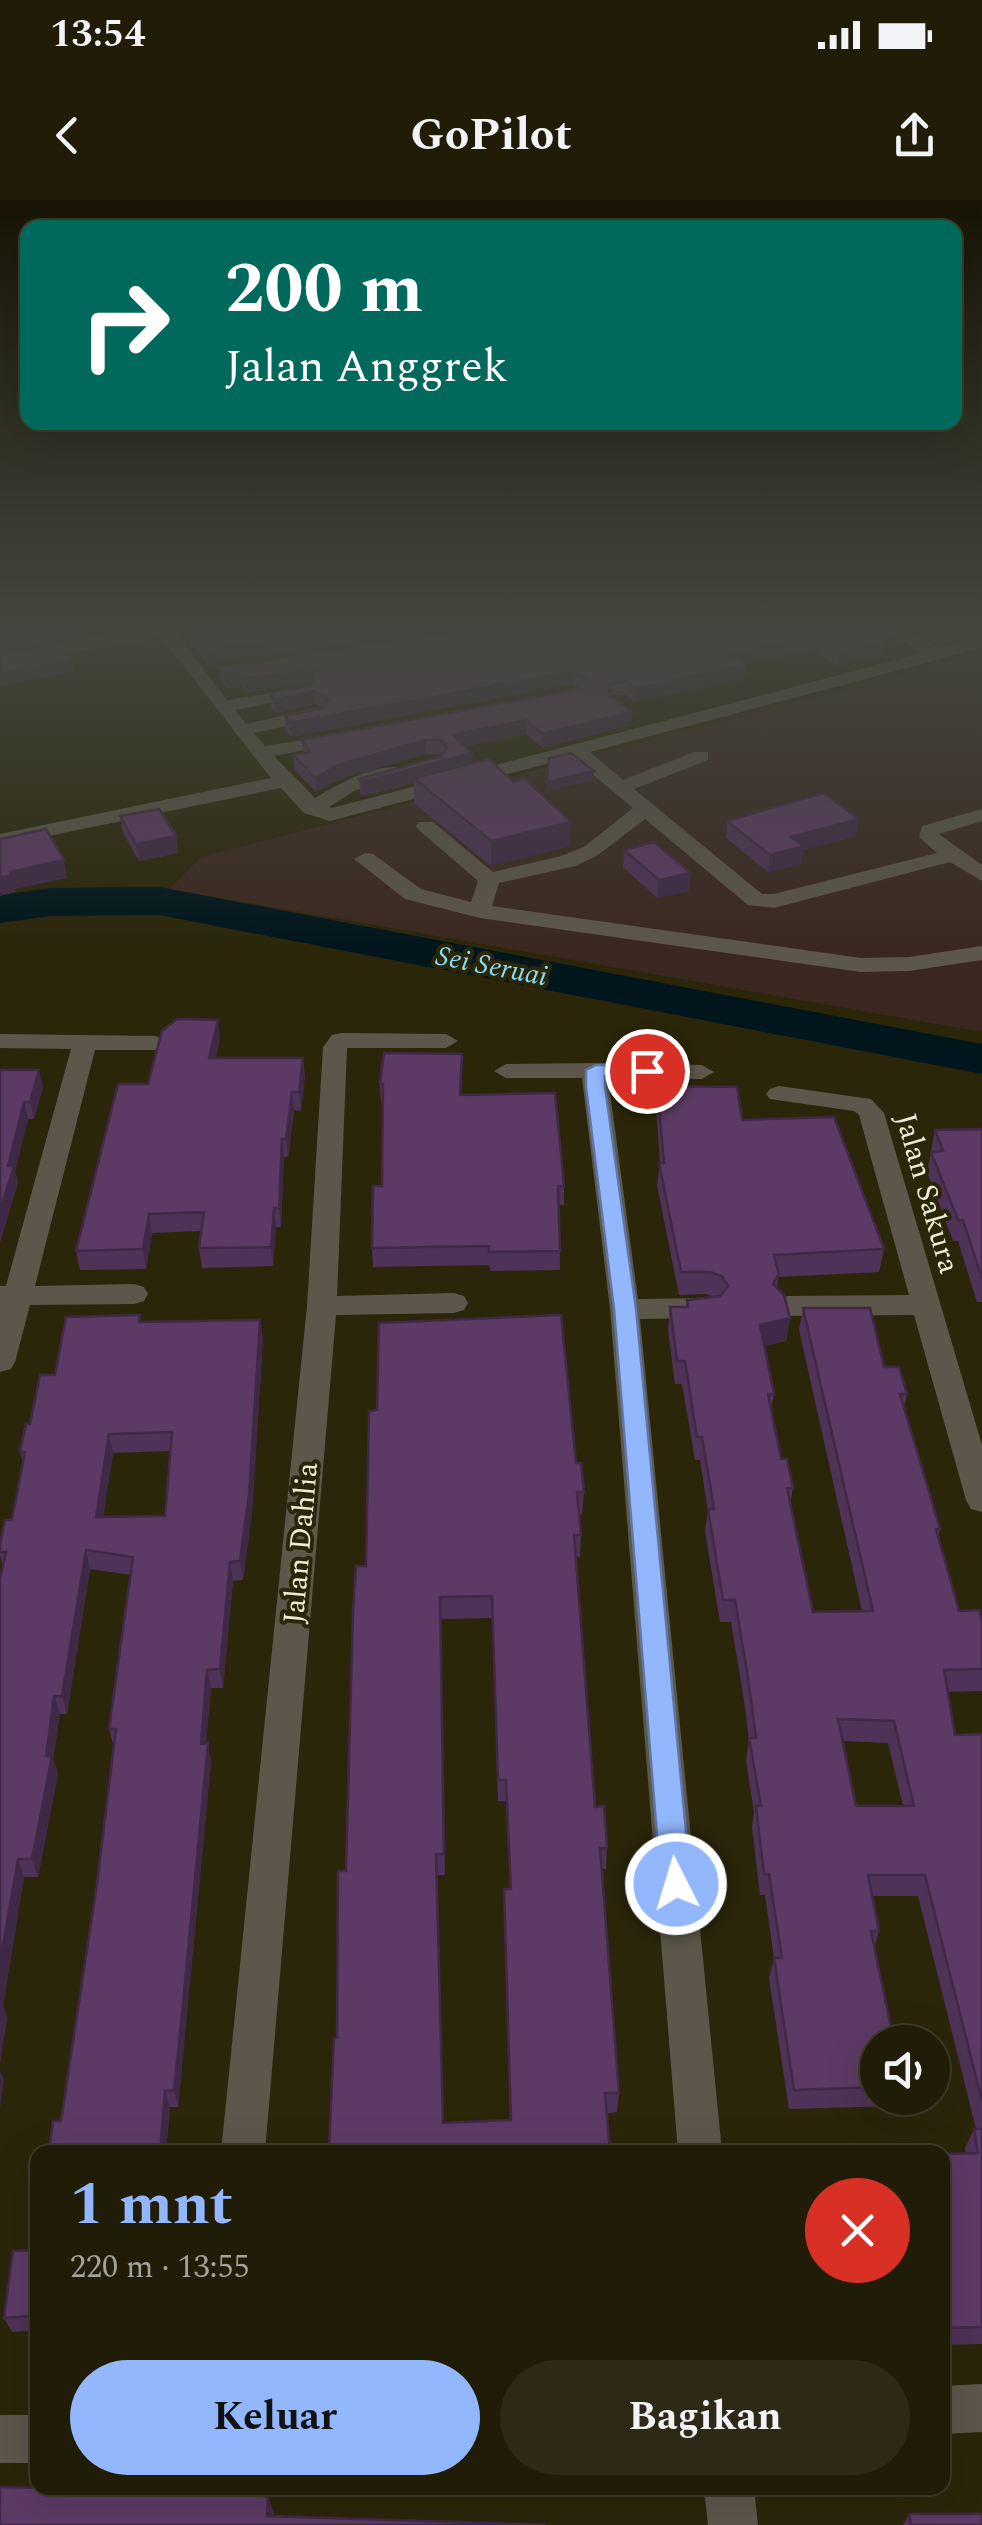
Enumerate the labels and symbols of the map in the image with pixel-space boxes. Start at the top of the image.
water label: Sei Seruai [432,935,551,998]
pin [605,1029,690,1114]
street label: Jalan Sakura [882,1108,972,1279]
street label: Jalan Dahlia [271,1460,331,1626]
position arrow [624,1832,728,1936]

